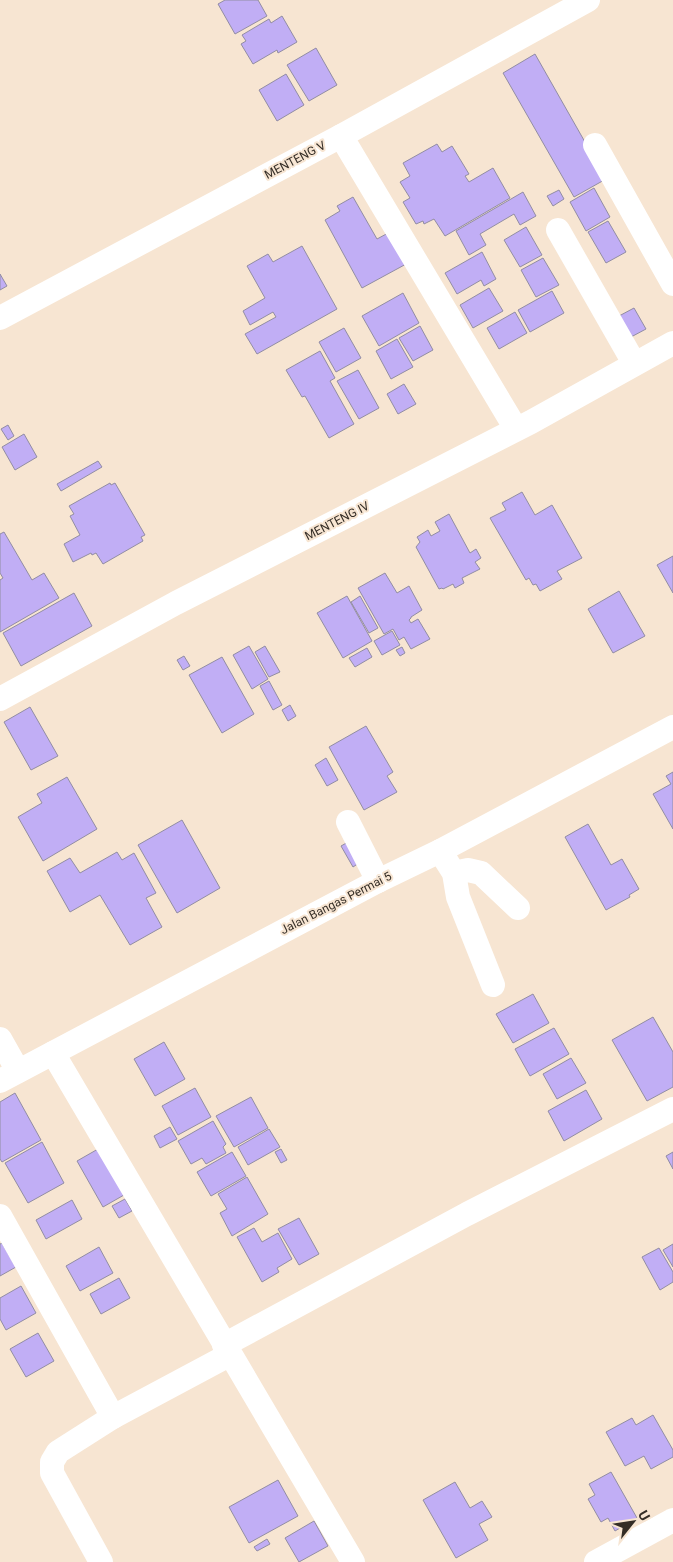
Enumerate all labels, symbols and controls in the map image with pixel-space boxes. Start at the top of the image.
street label: MENTENG V [262,138,328,182]
street label: MENTENG IV [303,499,372,543]
street label: Jalan Bangas Permai 5 [278,869,394,937]
north arrow [608,1497,658,1547]
text: U [635,1508,653,1523]

